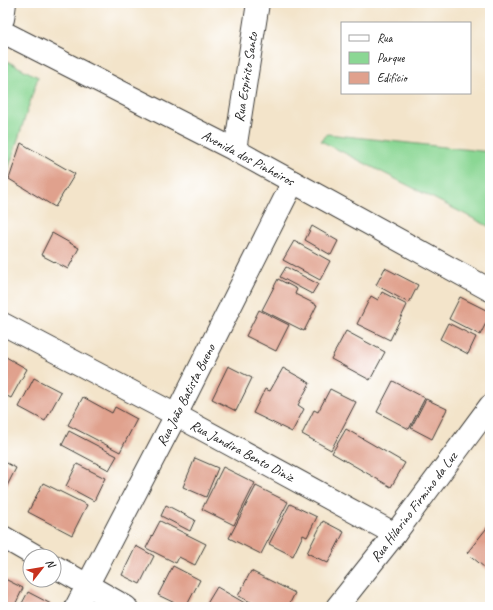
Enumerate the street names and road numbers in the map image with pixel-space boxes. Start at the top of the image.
street label: Rua Espírito Santo [231,30,262,123]
street label: Avenida dos Pinheiros [199,127,298,190]
street label: Rua João Batista Bueno [153,340,220,449]
street label: Rua Jandira Bento Diniz [187,417,298,486]
street label: Rua Hilarino Firmino da Luz [367,447,462,565]

